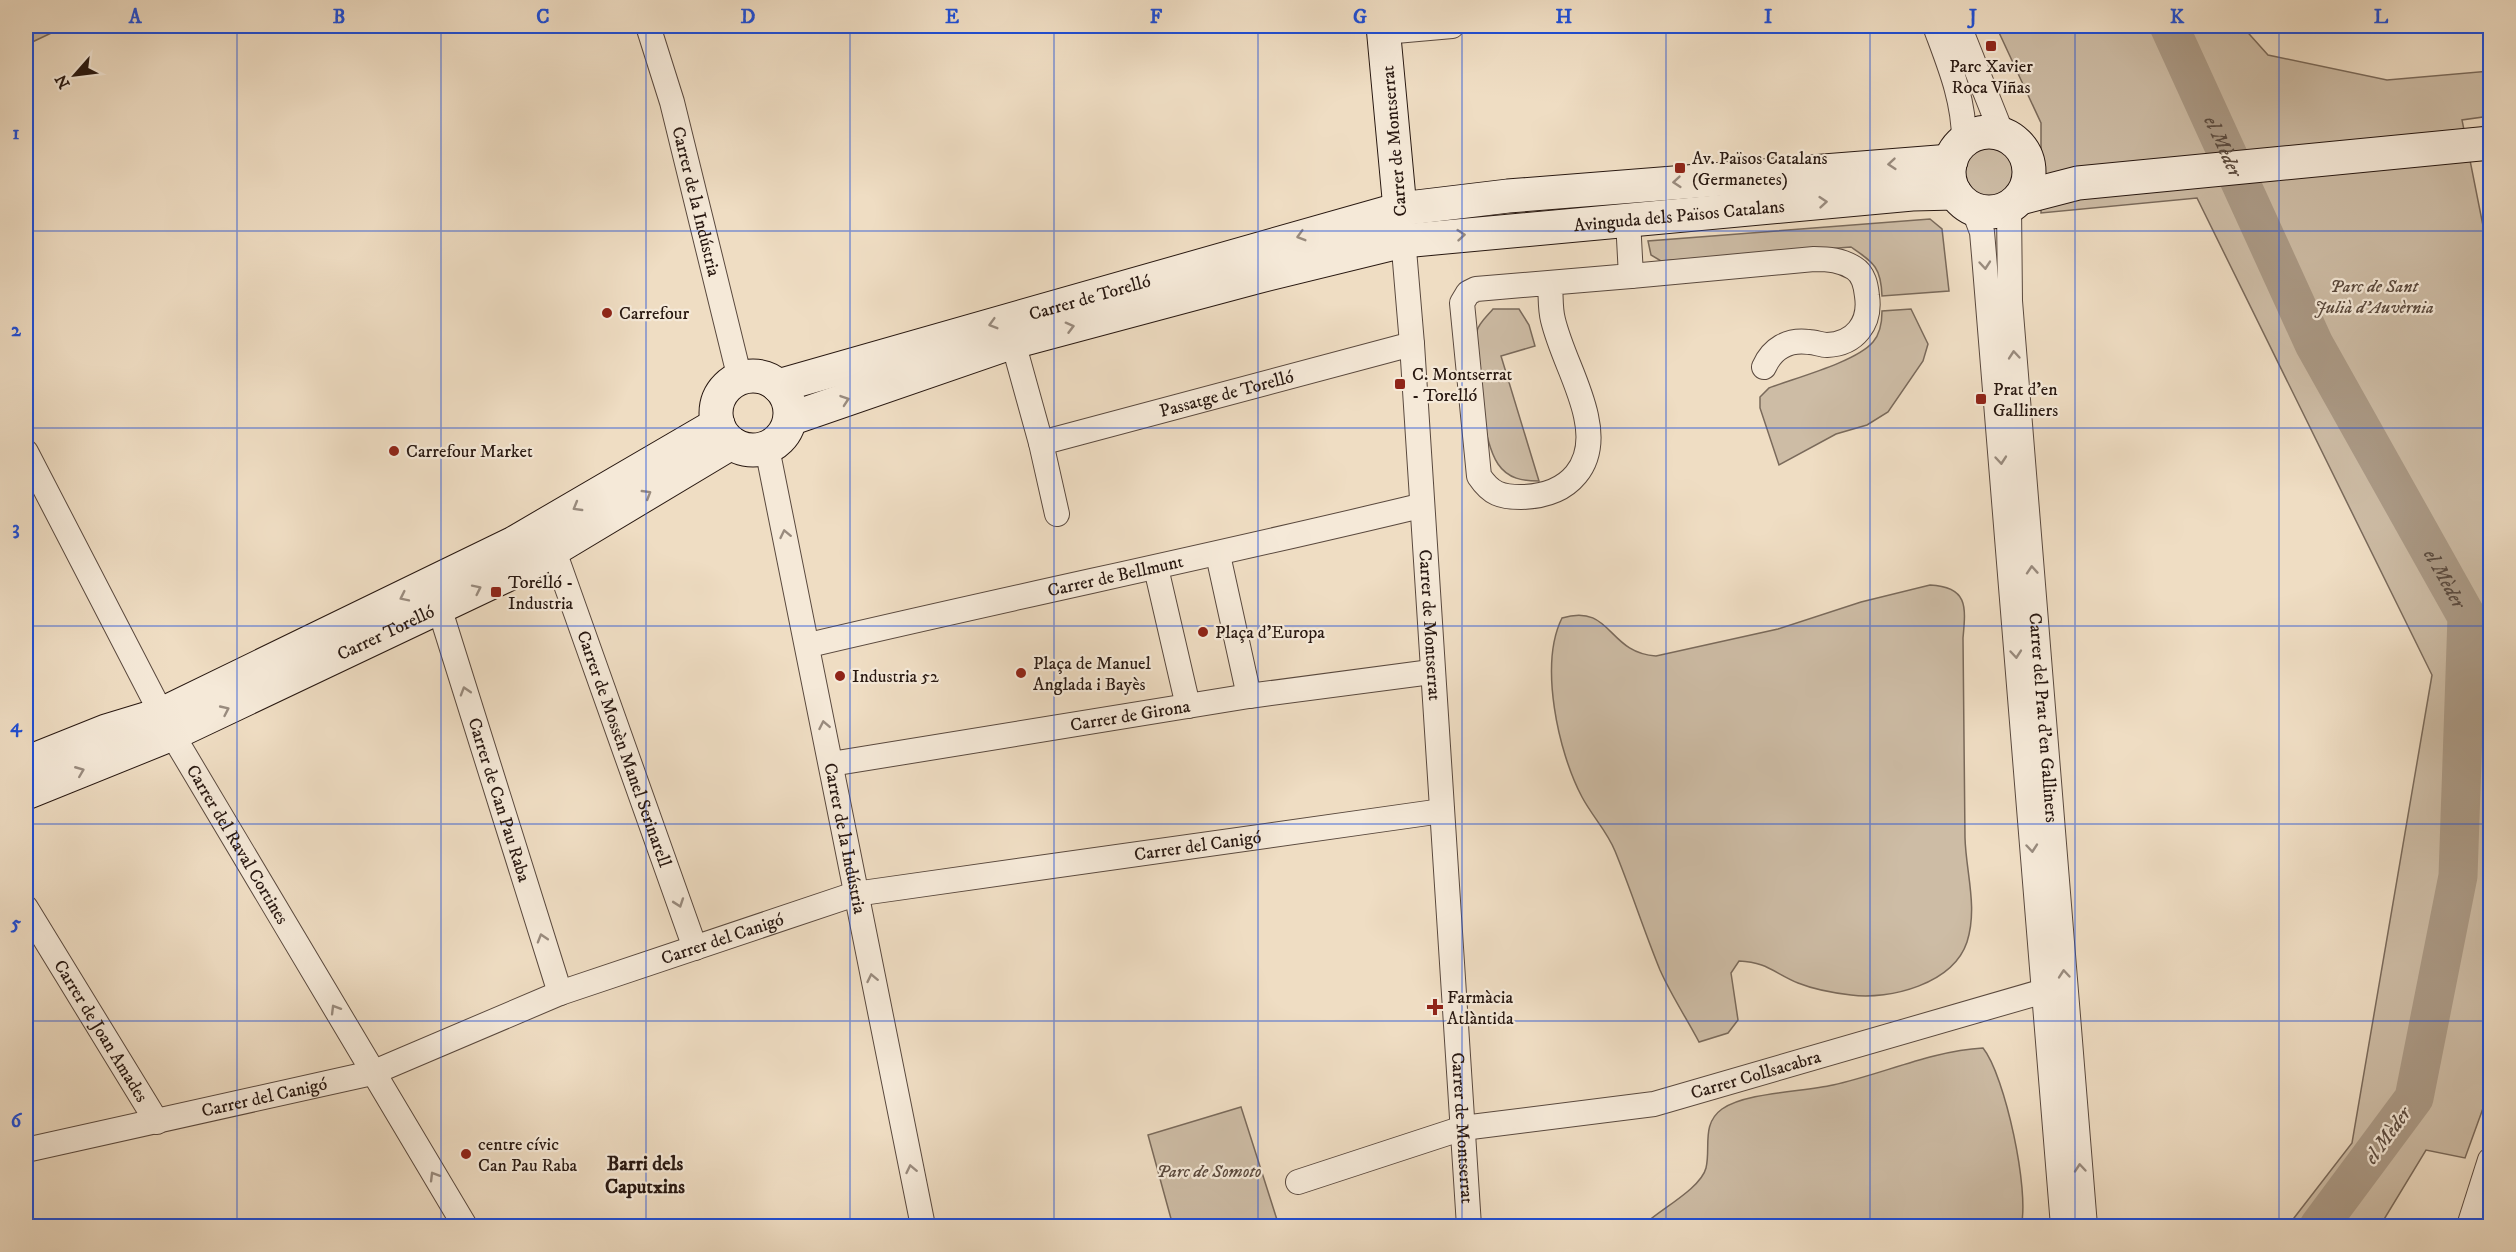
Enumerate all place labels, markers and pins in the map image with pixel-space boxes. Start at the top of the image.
marker: Parc Xavier Roca Viñas [1984,39,1998,53]
place label: Parc Xavier Roca Viñas [1949,56,2033,99]
place label: Av. Països Catalans (Germanetes) [1692,148,1828,191]
marker: Av. Països Catalans (Germanetes) [1673,161,1687,175]
place label: Carrefour [619,303,690,325]
marker: Carrefour [600,306,614,320]
place label: C. Montserrat - Torelló [1412,364,1513,407]
marker: C. Montserrat - Torelló [1393,377,1407,391]
place label: Prat d'en Galliners [1993,379,2058,422]
marker: Prat d'en Galliners [1974,392,1988,406]
place label: Carrefour Market [406,441,533,463]
marker: Carrefour Market [387,444,401,458]
place label: Torelló - Industria [508,572,574,615]
marker: Torelló - Industria [489,585,503,599]
place label: Plaça d'Europa [1215,622,1325,644]
marker: Plaça d'Europa [1196,625,1210,639]
place label: Plaça de Manuel Anglada i Bayès [1033,653,1152,696]
place label: Industria 52 [852,666,939,688]
marker: Plaça de Manuel Anglada i Bayès [1014,666,1028,680]
marker: Industria 52 [833,669,847,683]
place label: Farmàcia Atlàntida [1447,987,1514,1030]
marker: Farmàcia Atlàntida [1428,1000,1442,1014]
place label: centre cívic Can Pau Raba [478,1134,578,1177]
marker: centre cívic Can Pau Raba [459,1147,473,1161]

